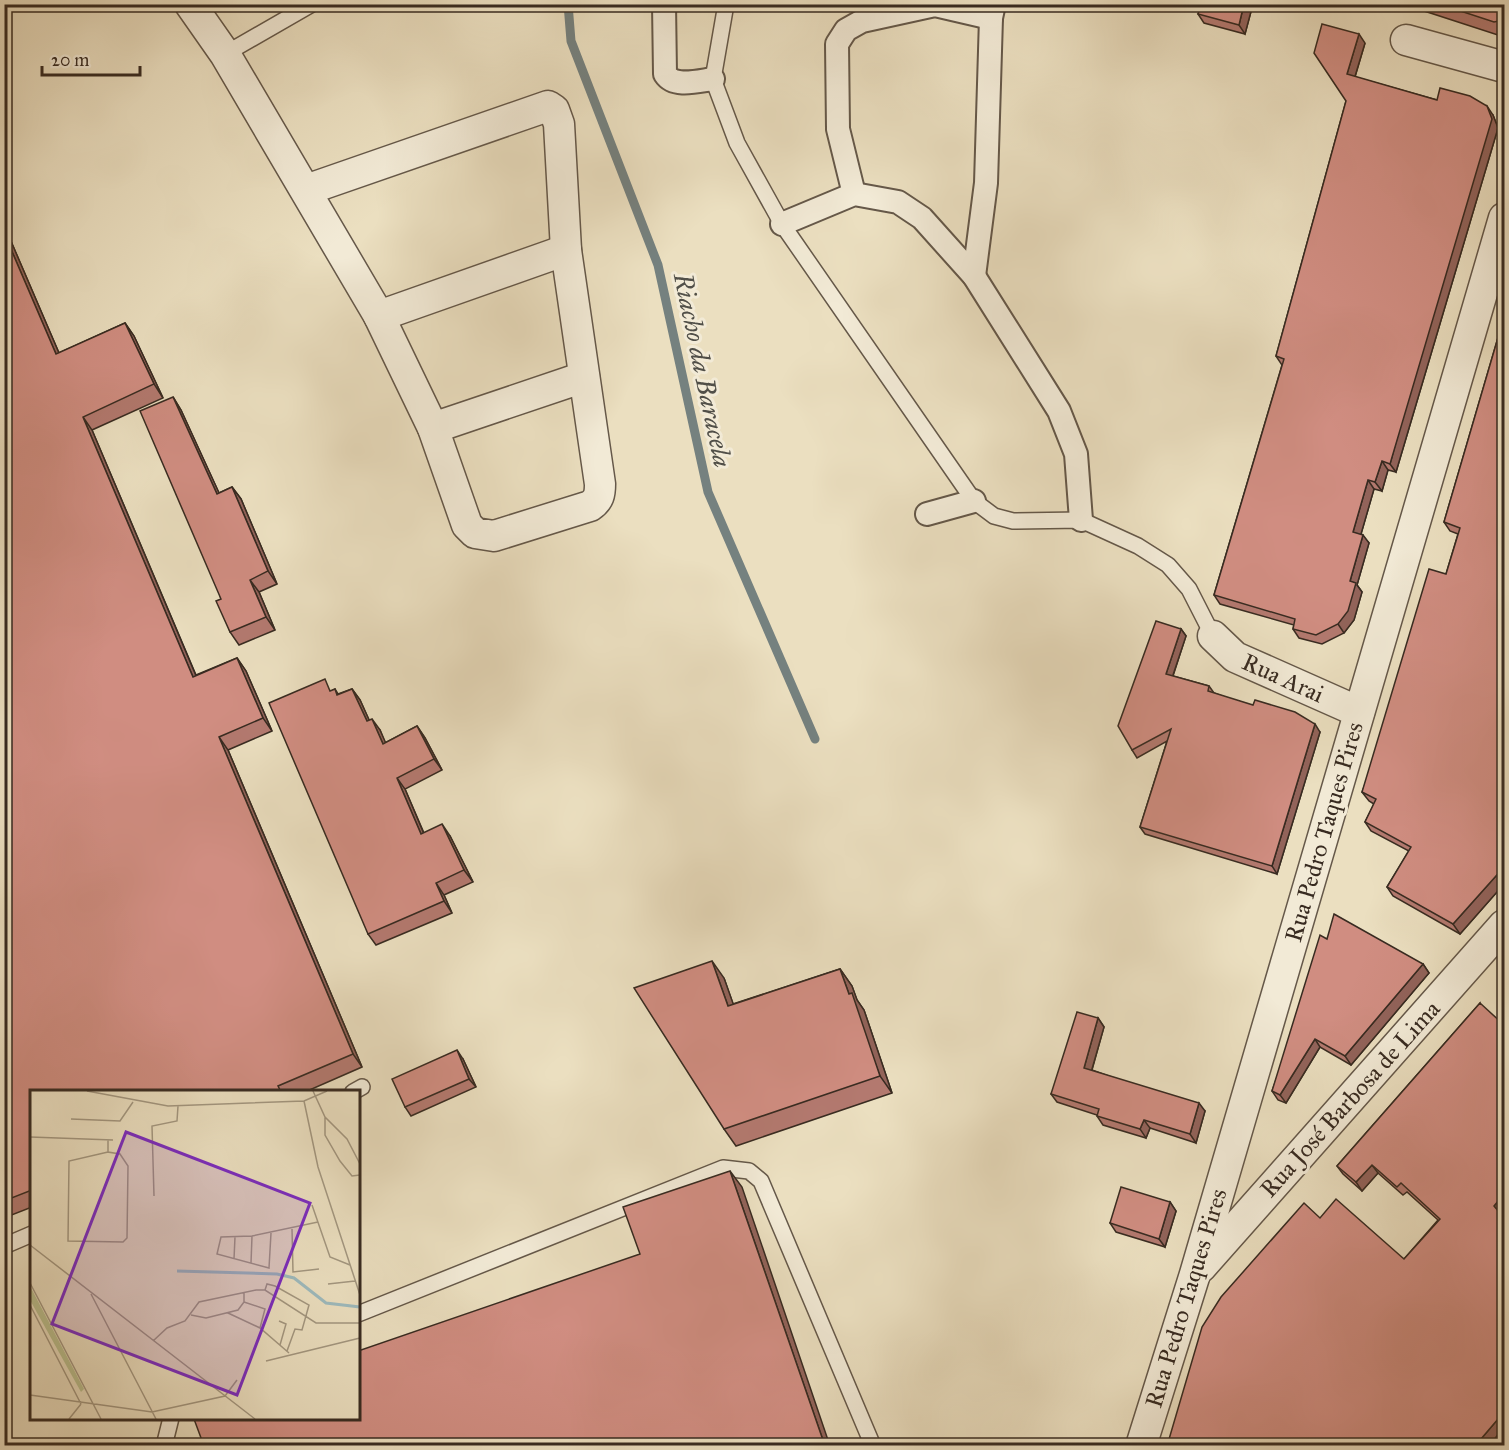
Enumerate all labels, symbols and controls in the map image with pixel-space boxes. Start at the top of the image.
scale bar [42,39,140,77]
text: 20 m [51,49,89,71]
water label: Riacho da Baracela [667,269,739,470]
street label: Rua Arai [1237,647,1329,709]
street label: Rua Pedro Taques Pires [1278,719,1370,945]
street label: Rua José Barbosa de Lima [1254,994,1447,1204]
inset map [30,1090,360,1420]
street label: Rua Pedro Taques Pires [1138,1185,1234,1411]

